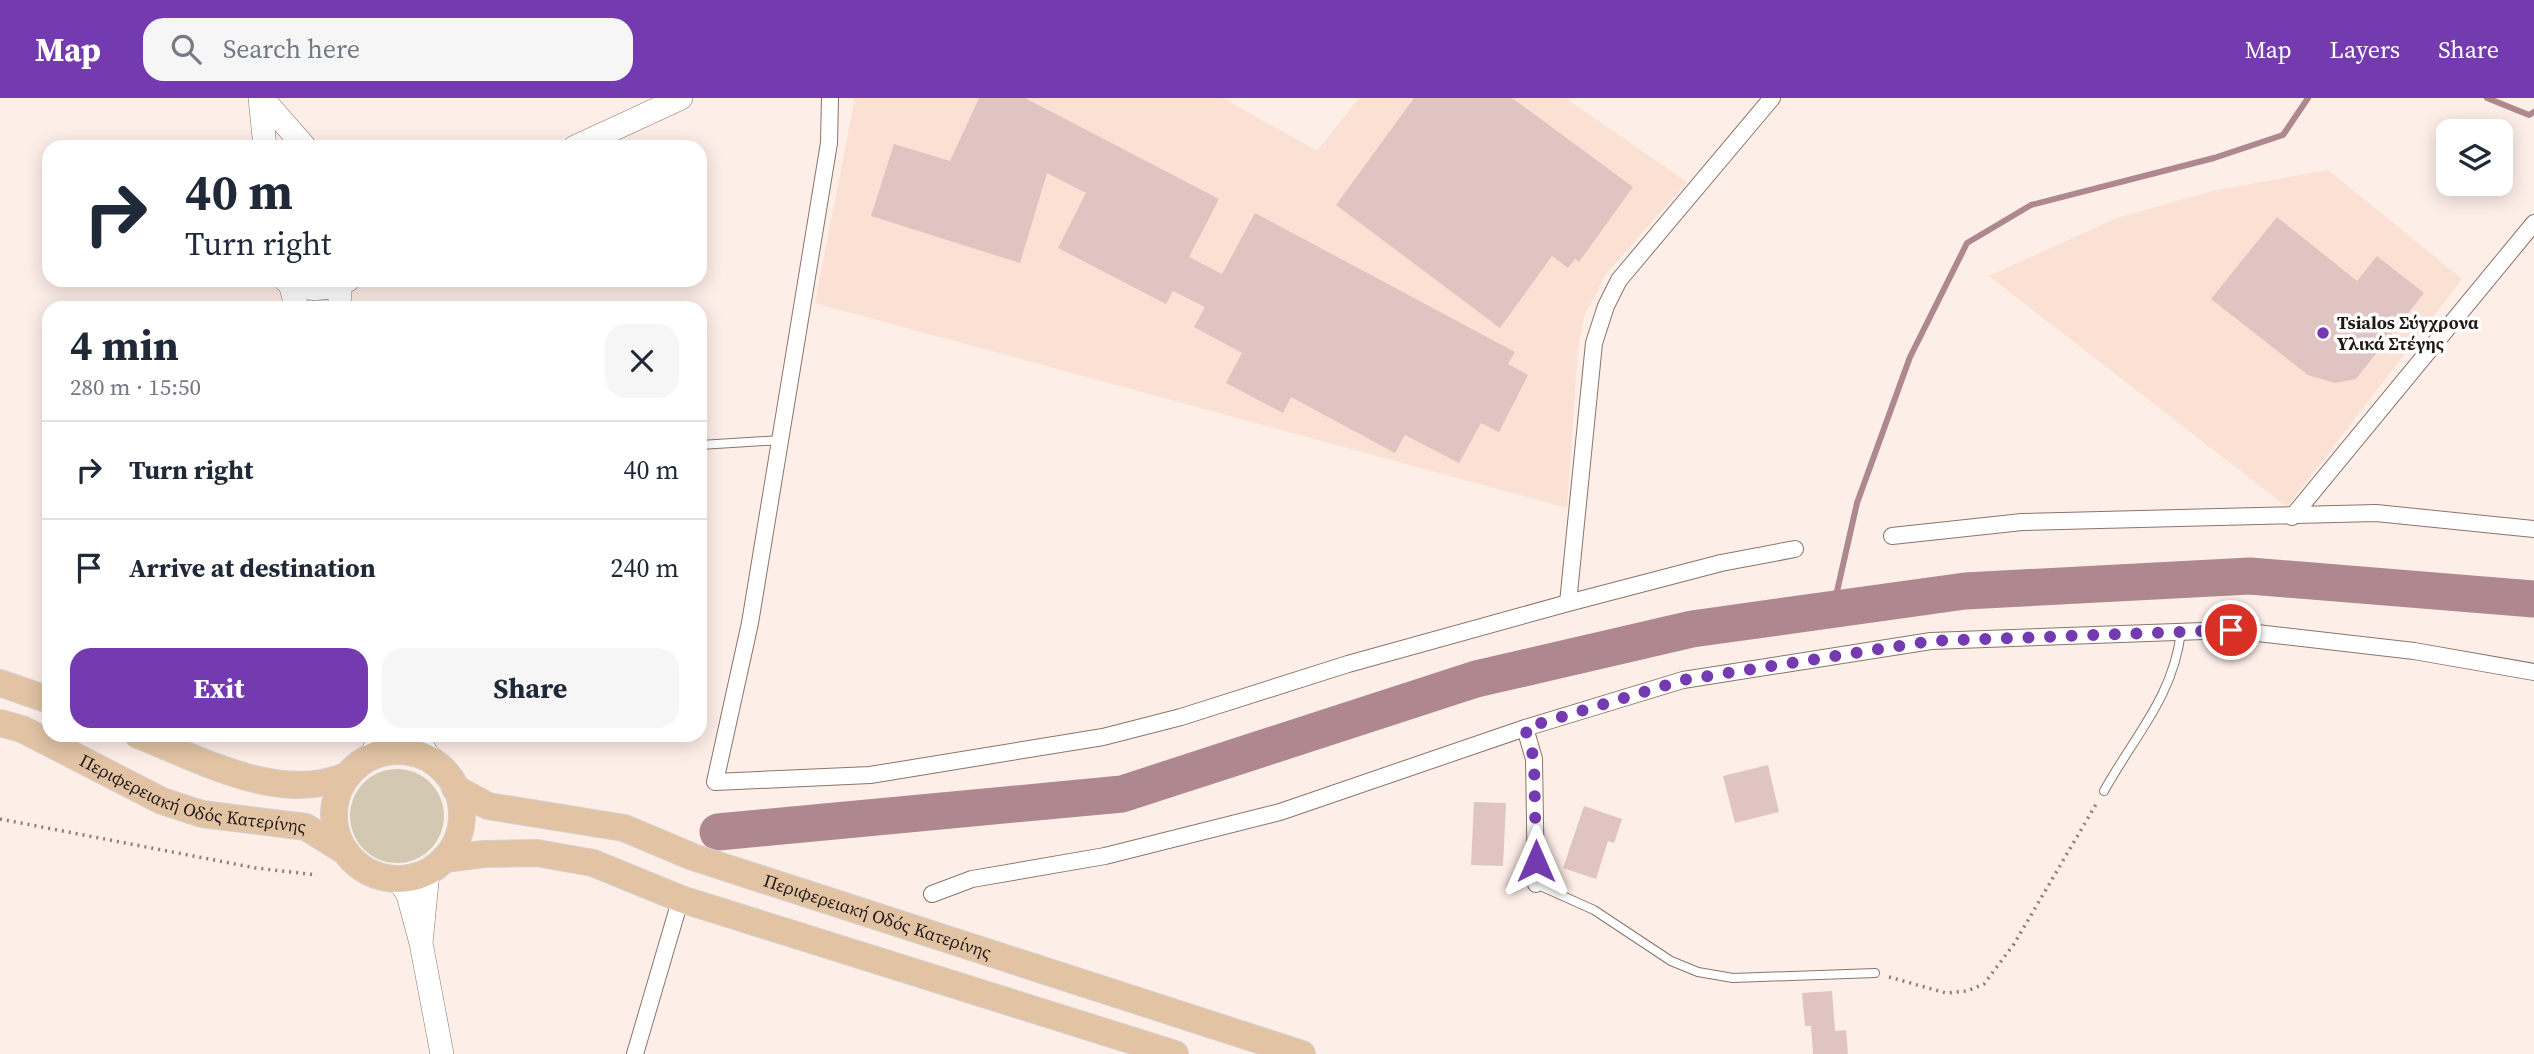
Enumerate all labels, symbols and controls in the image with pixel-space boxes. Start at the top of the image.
search box [143,18,633,81]
text: Map [35,27,101,72]
icon: search [167,30,205,68]
text: Search here [223,31,360,67]
text: Map [2245,33,2292,66]
text: Layers [2330,33,2400,66]
text: Share [2438,33,2499,66]
map controls [2436,119,2513,196]
button: layers [2436,119,2513,196]
text: 40 m [185,158,293,225]
icon: right [70,168,161,259]
text: Turn right [185,222,331,266]
place label: Tsialos Σύγχρονα Υλικά Στέγης [2337,310,2479,356]
text: 4 min [70,316,179,374]
button: close [605,324,679,398]
marker: Tsialos Σύγχρονα Υλικά Στέγης [2315,325,2331,341]
text: 280 m · 15:50 [70,371,201,403]
icon: right [70,451,108,489]
text: Turn right [129,452,253,488]
text: 40 m [624,452,679,488]
icon: arrive [70,549,108,587]
text: Arrive at destination [129,550,376,586]
text: 240 m [611,550,679,586]
pin [2201,600,2261,660]
icon: arrive [2212,611,2250,649]
button: Exit [70,648,368,728]
button: Share [382,648,679,728]
street label: Περιφερειακή Οδός Κατερίνης [75,748,308,839]
position arrow [1499,824,1573,898]
street label: Περιφερειακή Οδός Κατερίνης [760,868,995,965]

